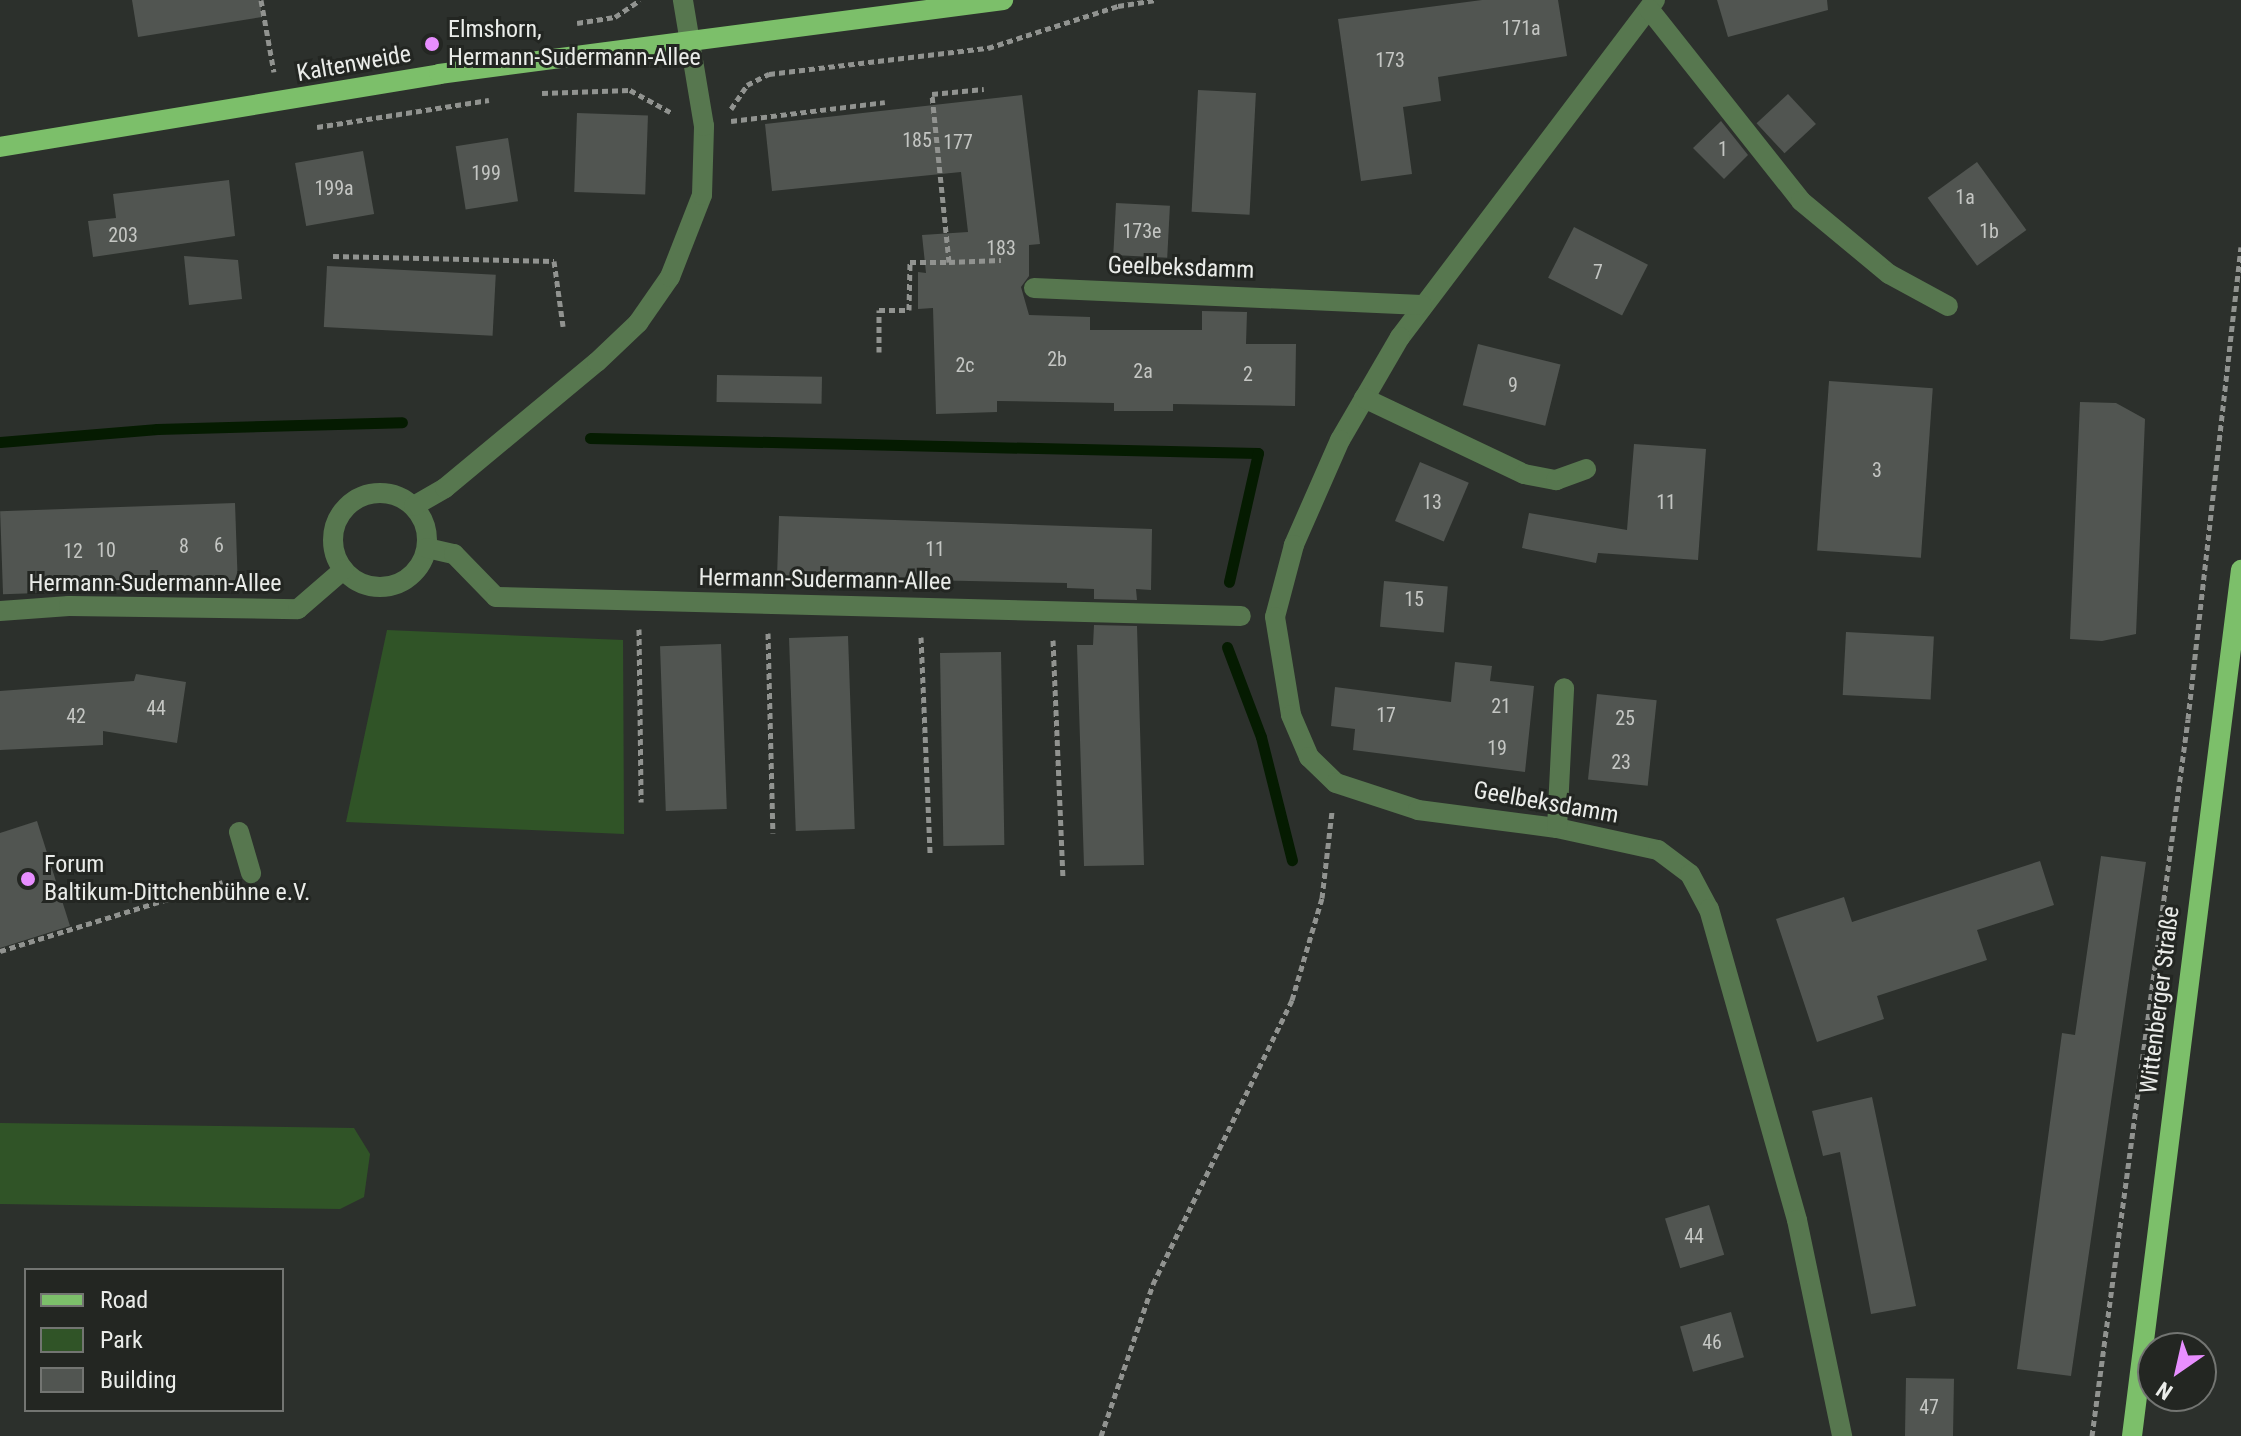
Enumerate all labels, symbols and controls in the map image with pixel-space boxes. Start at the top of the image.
place label: Elmshorn, Hermann-Sudermann-Allee [448,16,701,72]
house number: 171a [1501,16,1541,40]
marker: Elmshorn, Hermann-Sudermann-Allee [423,35,441,53]
street label: Kaltenweide [295,40,413,88]
house number: 173 [1375,48,1405,72]
house number: 185 [902,128,932,152]
house number: 177 [943,130,973,154]
house number: 1 [1718,137,1728,161]
house number: 199 [471,161,501,185]
house number: 199a [314,176,354,200]
house number: 1a [1955,185,1975,209]
house number: 173e [1123,219,1161,243]
house number: 1b [1979,219,1999,243]
house number: 203 [108,223,138,247]
house number: 183 [986,236,1016,260]
street label: Geelbeksdamm [1107,251,1255,285]
house number: 7 [1593,260,1603,284]
house number: 2b [1047,347,1067,371]
house number: 2c [955,353,975,377]
house number: 2a [1133,359,1153,383]
house number: 2 [1243,362,1253,386]
house number: 9 [1508,373,1518,397]
house number: 3 [1872,458,1882,482]
house number: 13 [1422,490,1442,514]
house number: 11 [1656,490,1676,514]
house number: 6 [214,533,224,557]
house number: 8 [179,534,189,558]
house number: 11 [925,537,945,561]
house number: 10 [96,538,116,562]
house number: 12 [63,539,83,563]
street label: Hermann-Sudermann-Allee [698,563,952,597]
street label: Hermann-Sudermann-Allee [29,570,281,598]
house number: 15 [1404,587,1424,611]
house number: 21 [1491,694,1511,718]
house number: 44 [146,696,166,720]
house number: 17 [1376,703,1396,727]
house number: 42 [66,704,86,728]
house number: 25 [1615,706,1635,730]
house number: 19 [1487,736,1507,760]
house number: 23 [1611,750,1631,774]
street label: Geelbeksdamm [1471,776,1621,830]
place label: Forum Baltikum-Dittchenbühne e.V. [44,851,310,907]
marker: Forum Baltikum-Dittchenbühne e.V. [19,870,37,888]
street label: Wittenberger Straße [2134,905,2186,1095]
house number: 44 [1684,1224,1704,1248]
legend [24,1268,284,1412]
text: Road [100,1286,148,1314]
text: Park [100,1326,143,1354]
house number: 46 [1702,1330,1722,1354]
north arrow [2137,1332,2217,1412]
text: Building [100,1366,177,1394]
text: N [2152,1377,2177,1405]
house number: 47 [1919,1395,1939,1419]

